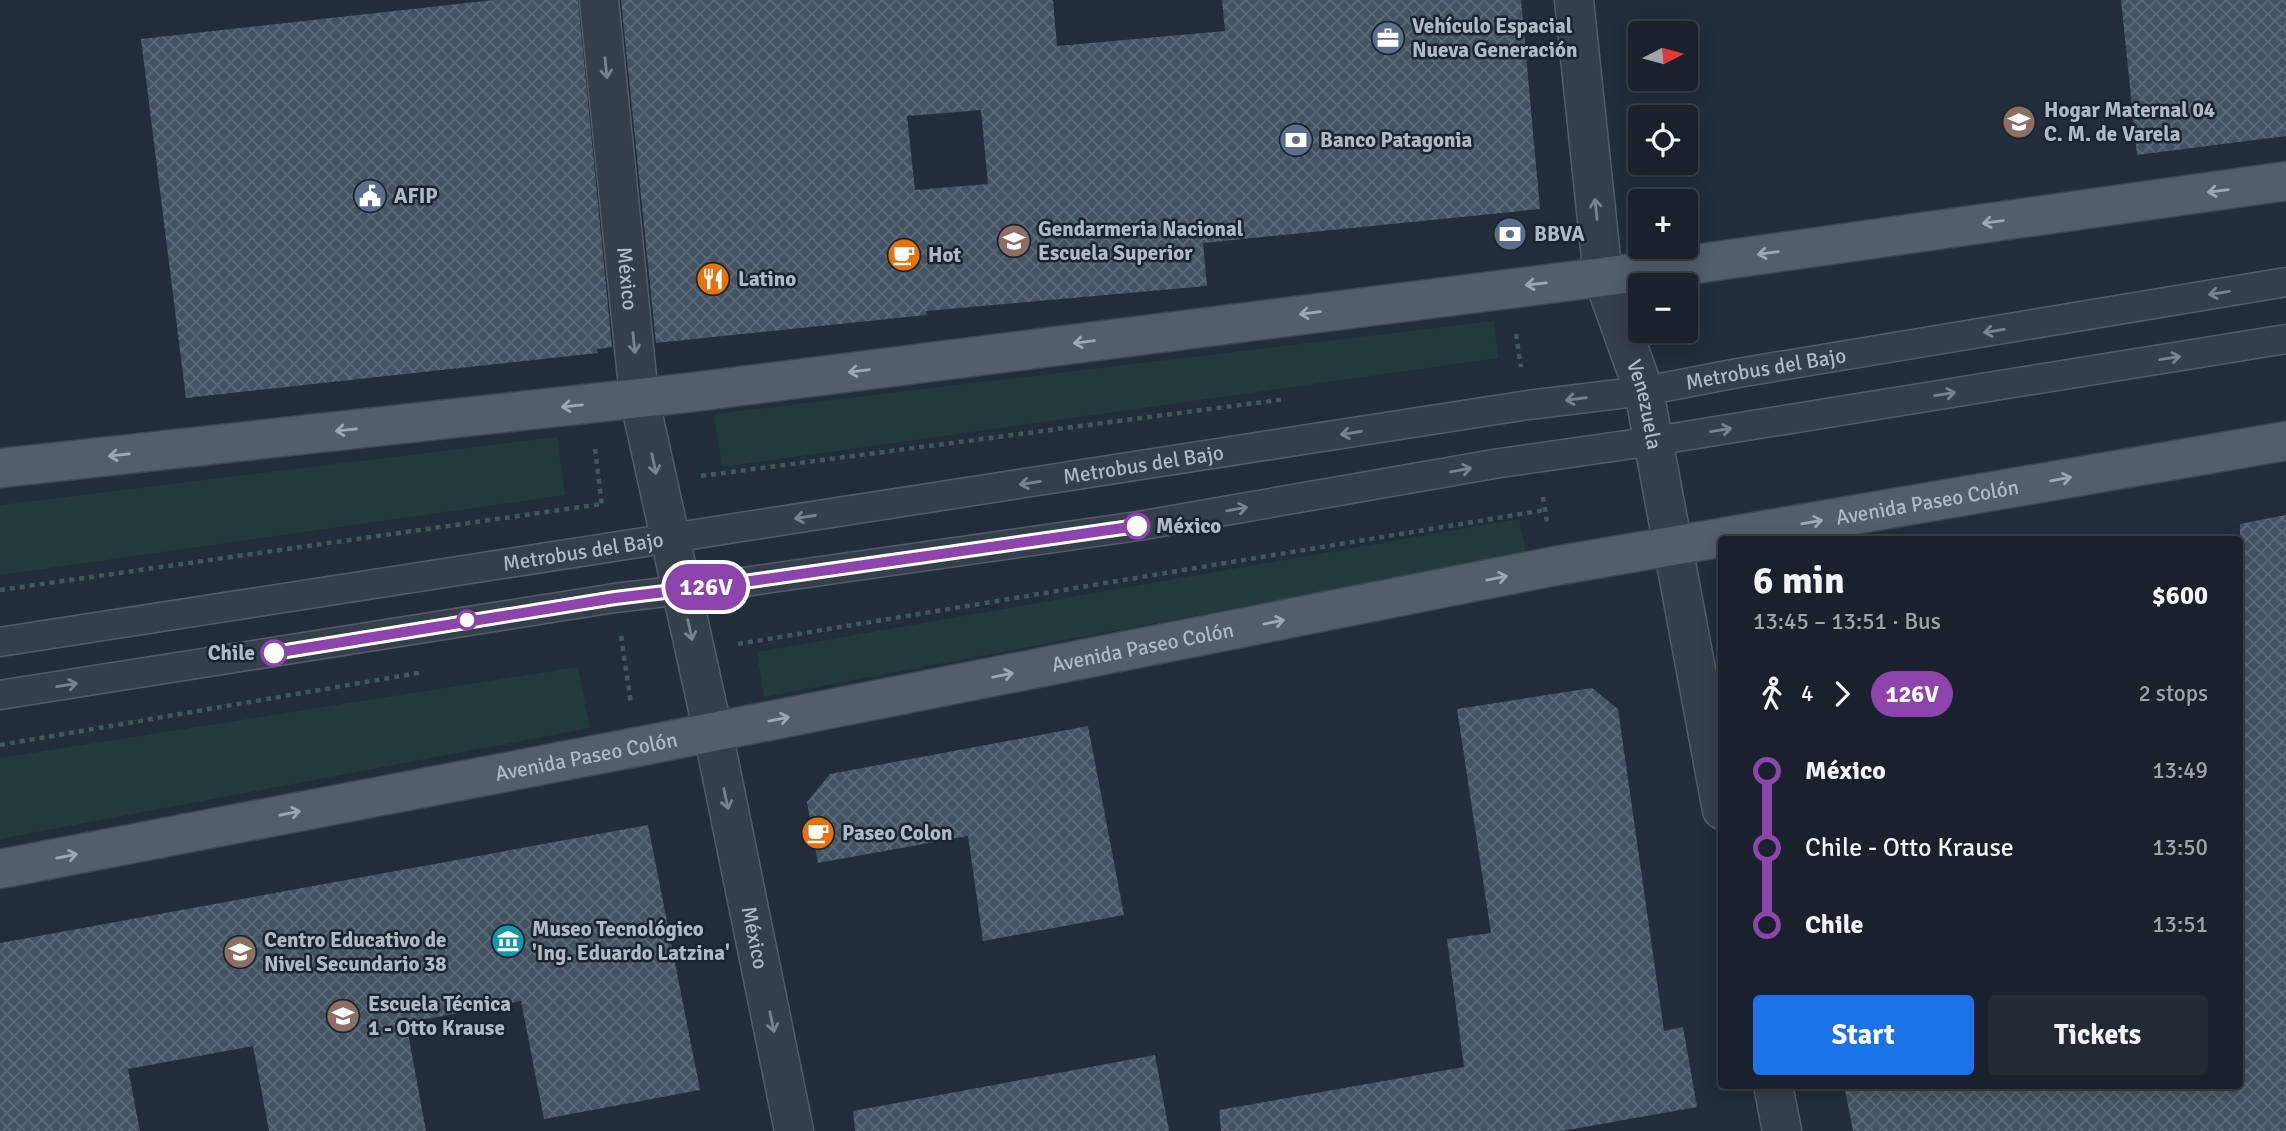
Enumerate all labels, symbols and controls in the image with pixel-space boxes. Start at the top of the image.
place label: Vehículo Espacial Nueva Generación [1412,13,1578,63]
office icon: Vehículo Espacial Nueva Generación [1369,19,1407,57]
north arrow [1628,21,1698,91]
map controls [1628,21,1698,343]
one-way arrow [600,56,613,79]
place label: Hogar Maternal 04 C. M. de Varela [2044,97,2215,147]
school or university icon: Hogar Maternal 04 C. M. de Varela [2000,103,2038,141]
button: locate [1628,105,1698,175]
bank icon: Banco Patagonia [1277,121,1315,159]
place label: Banco Patagonia [1320,127,1473,153]
public building icon: AFIP [351,177,389,215]
place label: AFIP [394,183,438,209]
one-way arrow [2208,184,2230,197]
button: + [1628,189,1698,259]
one-way arrow [1589,198,1602,221]
bank icon: BBVA [1491,215,1529,253]
one-way arrow [1982,215,2005,228]
place label: Gendarmeria Nacional Escuela Superior [1038,216,1244,266]
place label: BBVA [1534,221,1585,247]
school or university icon: Gendarmeria Nacional Escuela Superior [995,222,1033,260]
cafe icon: Hot [885,236,923,274]
place label: Hot [928,242,961,268]
street label: México [611,246,643,312]
one-way arrow [1757,246,1779,259]
restaurant icon: Latino [694,260,732,298]
place label: Latino [738,266,796,292]
button: − [1628,273,1698,343]
one-way arrow [1525,278,1547,291]
one-way arrow [2208,287,2231,300]
one-way arrow [1299,306,1322,319]
one-way arrow [1983,325,2006,338]
one-way arrow [628,331,641,354]
one-way arrow [1073,335,1096,348]
street label: Metrobus del Bajo [1684,342,1848,396]
one-way arrow [2158,351,2181,364]
street label: Venezuela [1621,356,1668,452]
one-way arrow [848,364,870,377]
one-way arrow [1934,387,1956,400]
one-way arrow [1566,393,1588,406]
one-way arrow [561,399,584,412]
one-way arrow [1709,423,1732,436]
one-way arrow [335,424,357,437]
one-way arrow [1341,427,1363,440]
street label: Metrobus del Bajo [1061,439,1225,490]
one-way arrow [109,448,131,461]
one-way arrow [647,452,661,475]
one-way arrow [1449,463,1472,476]
one-way arrow [2049,472,2072,485]
street label: Avenida Paseo Colón [1834,474,2021,531]
one-way arrow [1019,477,1042,490]
one-way arrow [1225,502,1248,515]
one-way arrow [794,511,817,524]
marker: México [1124,513,1150,539]
place label: México [1156,513,1221,539]
one-way arrow [1801,515,1823,528]
street label: Metrobus del Bajo [501,526,665,577]
text: 6 min [1753,557,1845,604]
line badge: 126V [657,564,755,610]
one-way arrow [1485,570,1508,584]
text: 126V [679,572,733,602]
text: $600 [2152,580,2208,612]
text: 13:45 – 13:51 · Bus [1753,607,1941,636]
unlabelled marker [457,610,477,630]
one-way arrow [1262,614,1285,628]
street label: Avenida Paseo Colón [1049,617,1236,678]
one-way arrow [684,618,698,641]
place label: Chile [208,640,255,666]
marker: Chile [261,640,287,666]
one-way arrow [991,668,1014,682]
icon: walk [1753,675,1791,713]
icon: forward [1823,675,1861,713]
one-way arrow [56,678,78,691]
text: 4 [1801,679,1813,708]
text: 126V [1885,679,1939,709]
text: 2 stops [2138,679,2208,708]
one-way arrow [767,712,790,726]
street label: Avenida Paseo Colón [493,726,680,787]
text: México [1805,755,1886,787]
text: 13:49 [2152,756,2208,785]
one-way arrow [720,787,734,810]
one-way arrow [278,805,301,819]
cafe icon: Paseo Colon [799,814,837,852]
place label: Paseo Colon [842,820,952,846]
text: Chile - Otto Krause [1805,832,2014,864]
text: 13:50 [2152,833,2208,862]
one-way arrow [55,848,78,862]
street label: México [736,904,774,971]
text: Chile [1805,909,1864,941]
text: 13:51 [2152,910,2208,939]
place label: Museo Tecnológico 'Ing. Eduardo Latzina' [532,916,730,966]
museum icon: Museo Tecnológico 'Ing. Eduardo Latzina' [489,922,527,960]
place label: Centro Educativo de Nivel Secundario 38 [264,927,447,977]
school or university icon: Centro Educativo de Nivel Secundario 38 [221,933,259,971]
place label: Escuela Técnica 1 - Otto Krause [368,991,511,1041]
button: Start [1753,995,1974,1075]
button: Tickets [1988,995,2208,1075]
school or university icon: Escuela Técnica 1 - Otto Krause [324,997,362,1035]
one-way arrow [765,1010,779,1033]

